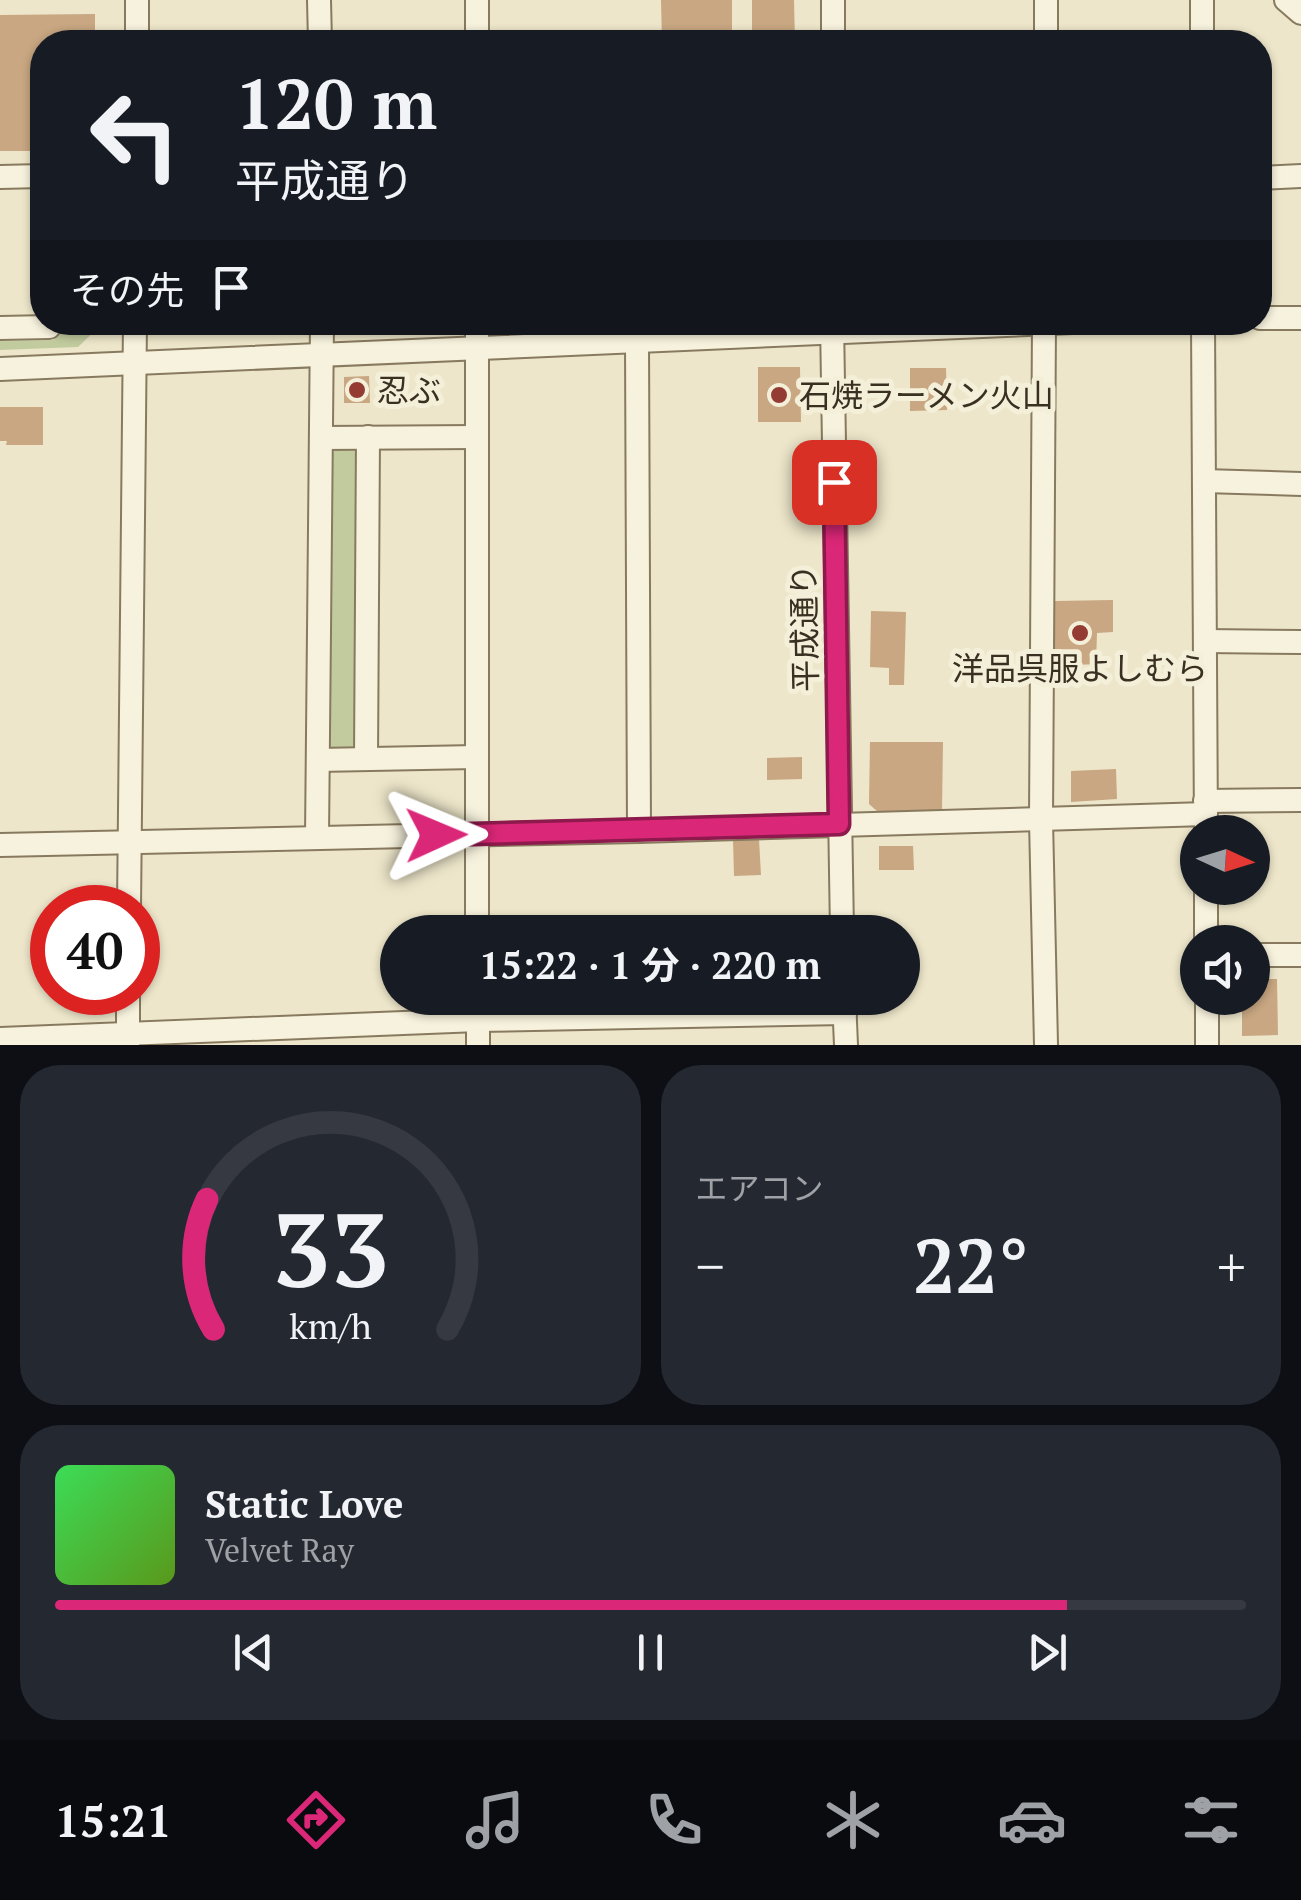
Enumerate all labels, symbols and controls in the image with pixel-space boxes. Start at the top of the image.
text: 120 m [235,56,437,149]
icon: left [70,70,200,200]
text: 平成通り [235,150,415,210]
icon: arrive [204,260,259,315]
text: その先 [70,265,184,315]
place label: 忍ぶ [377,369,441,411]
place label: 石焼ラーメン火山 [799,374,1054,416]
marker: 忍ぶ [346,379,368,401]
marker: 石焼ラーメン火山 [768,384,790,406]
pin [792,440,877,525]
icon: arrive [807,455,862,510]
street label: 平成通り [782,564,826,692]
marker: 洋品呉服よしむら [1069,622,1091,644]
place label: 洋品呉服よしむら [952,647,1208,689]
position arrow [384,783,488,887]
north arrow [1180,815,1270,905]
map controls [1180,815,1270,1015]
speed limit sign: 40 [30,885,160,1015]
button: sound [1180,925,1270,1015]
text: 15:22 · 1 分 · 220 m [479,940,821,990]
text: エアコン [696,1167,824,1209]
text: 33 [271,1179,389,1317]
text: 22° [913,1215,1029,1314]
text: − [696,1229,725,1302]
text: + [1217,1229,1246,1302]
text: km/h [289,1302,372,1349]
text: Static Love [205,1479,403,1529]
text: Velvet Ray [205,1529,354,1571]
icon: previous [226,1625,281,1680]
icon: pause [623,1625,678,1680]
icon: next [1020,1625,1075,1680]
icon: directions [281,1785,351,1855]
icon: music [460,1785,530,1855]
icon: phone [639,1785,709,1855]
icon: climate [818,1785,888,1855]
icon: car [997,1785,1067,1855]
icon: filters [1176,1785,1246,1855]
text: 15:21 [55,1790,172,1850]

